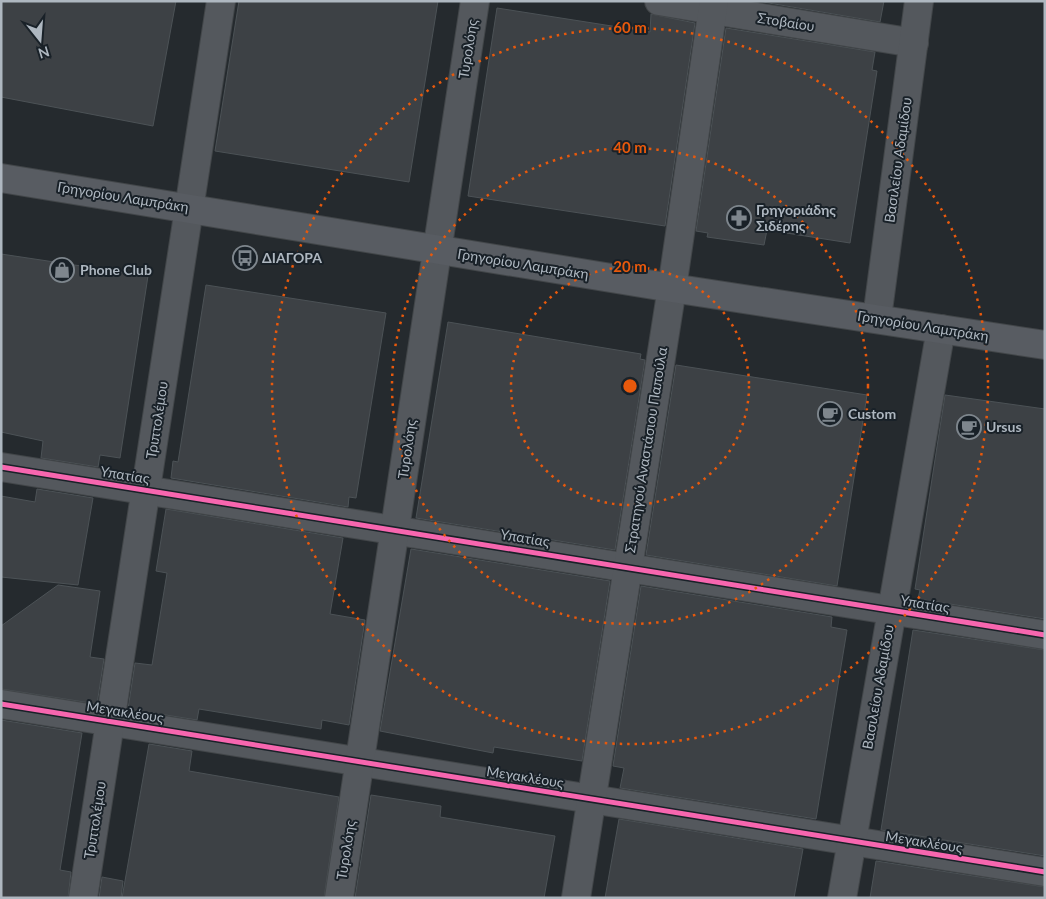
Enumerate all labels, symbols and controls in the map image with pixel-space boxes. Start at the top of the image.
street label: Στοβαίου [756,9,816,34]
north arrow [15,15,65,65]
street label: Τυρολόης [454,17,481,80]
text: 60 m [613,18,647,36]
text: N [36,43,52,63]
street label: Βασιλείου Αδαμίδου [880,96,915,224]
text: 40 m [613,138,647,156]
street label: Γρηγορίου Λαμπράκη [56,178,190,215]
place label: Γρηγοριάδης Σιδέρης [756,201,836,234]
pharmacy icon: Γρηγοριάδης Σιδέρης [726,205,752,231]
bus stop icon: ΔΙΑΓΟΡΑ [232,245,258,271]
street label: Γρηγορίου Λαμπράκη [456,245,590,282]
place label: ΔΙΑΓΟΡΑ [262,249,322,266]
shop icon: Phone Club [49,257,75,283]
text: 20 m [613,257,647,275]
place label: Phone Club [80,261,152,278]
street label: Γρηγορίου Λαμπράκη [856,307,990,344]
street label: Στρατηγού Αναστάσιου Παπούλα [621,345,670,554]
centre of rings [621,377,639,395]
street label: Τριπτολέμου [142,380,171,460]
cafe icon: Custom [817,401,843,427]
place label: Custom [848,405,896,422]
cafe icon: Ursus [956,414,982,440]
street label: Τυρολόης [394,418,419,480]
place label: Ursus [986,418,1022,435]
street label: Υπατίας [99,462,151,487]
street label: Υπατίας [499,525,551,550]
street label: Υπατίας [899,591,951,616]
street label: Βασιλείου Αδαμίδου [858,623,897,751]
street label: Μεγακλέους [85,697,165,726]
street label: Μεγακλέους [485,762,565,791]
street label: Τριπτολέμου [80,780,109,860]
street label: Τυρολόης [332,818,359,881]
street label: Μεγακλέους [884,827,964,856]

